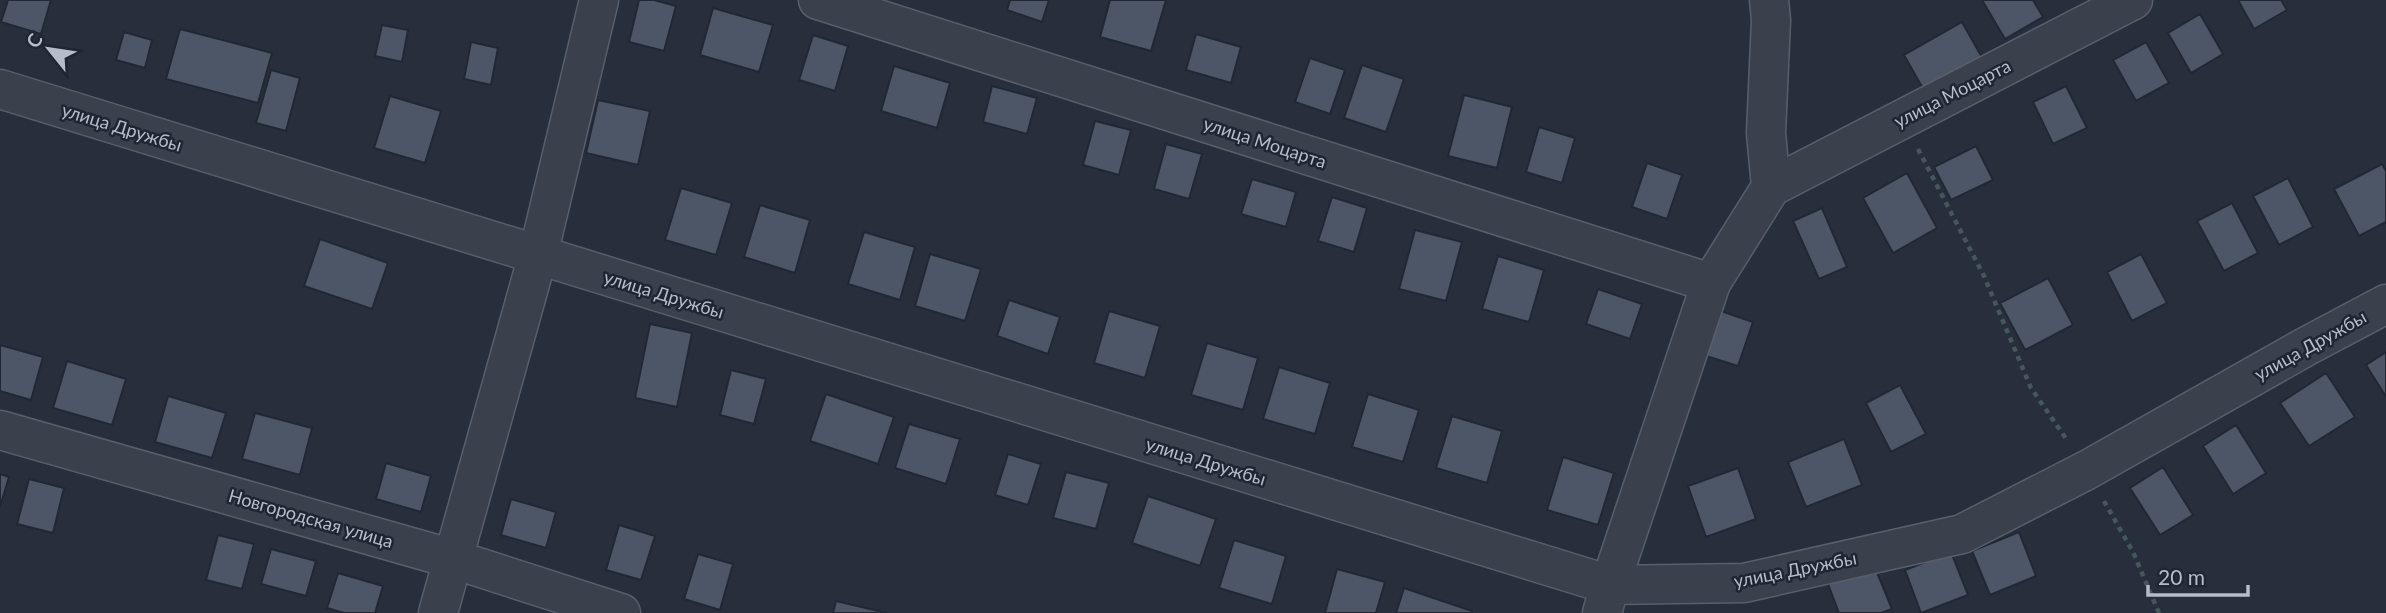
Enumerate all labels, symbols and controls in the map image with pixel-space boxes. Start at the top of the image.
north arrow [14,14,84,84]
text: С [21,29,47,51]
street label: улица Моцарта [1890,54,2014,132]
street label: улица Дружбы [59,98,185,156]
street label: улица Моцарта [1201,112,1329,172]
street label: улица Дружбы [601,265,727,323]
street label: улица Дружбы [2250,305,2370,385]
street label: улица Дружбы [1143,432,1269,490]
street label: Новгородская улица [226,484,396,552]
street label: улица Дружбы [1732,546,1858,592]
scale bar [2148,554,2248,598]
text: 20 m [2158,564,2205,589]

